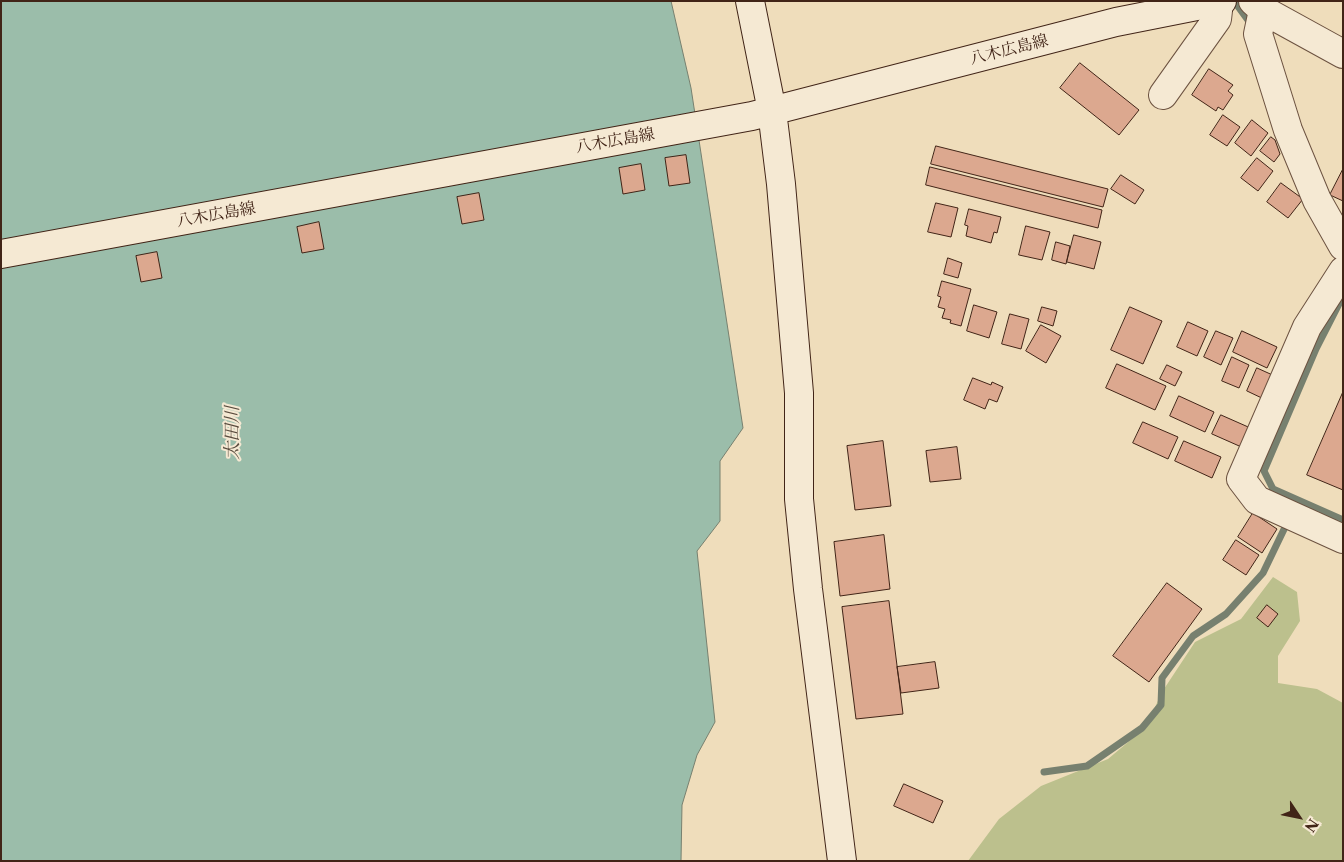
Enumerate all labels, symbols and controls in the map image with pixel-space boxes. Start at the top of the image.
street label: 八木広島線 [968,31,1050,69]
street label: 八木広島線 [574,125,656,157]
street label: 八木広島線 [175,199,257,231]
water label: 太田川 [222,406,244,460]
north arrow [1274,792,1324,842]
text: N [1301,815,1322,835]

